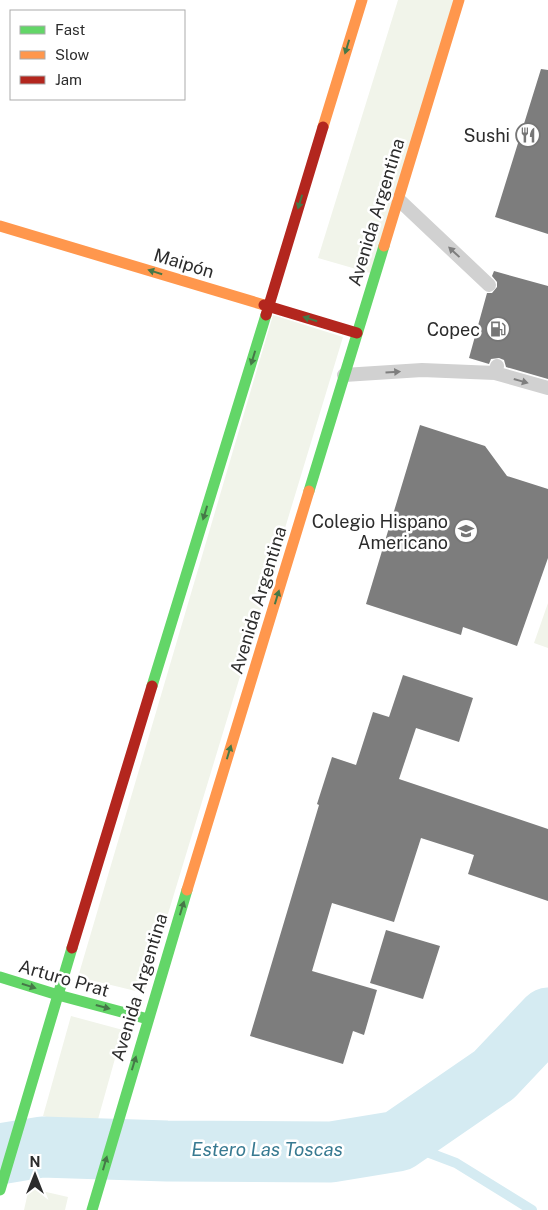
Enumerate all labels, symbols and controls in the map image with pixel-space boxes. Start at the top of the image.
legend [10,10,185,100]
text: Fast [55,21,85,38]
one-way arrow [343,39,351,54]
text: Slow [55,46,90,63]
text: Jam [55,71,82,88]
restaurant icon: Sushi [515,122,541,148]
place label: Sushi [464,125,510,146]
street label: Avenida Argentina [344,136,408,288]
one-way arrow [295,195,303,210]
street label: Maipón [151,244,217,282]
one-way arrow [448,246,460,258]
one-way arrow [147,268,162,276]
one-way arrow [303,315,318,323]
fuel station icon: Copec [485,316,511,342]
place label: Copec [427,319,480,340]
one-way arrow [248,350,256,365]
one-way arrow [385,368,401,376]
one-way arrow [514,377,529,385]
one-way arrow [201,506,209,521]
place label: Colegio Hispano Americano [312,511,448,553]
school or university icon: Colegio Hispano Americano [453,518,479,544]
street label: Avenida Argentina [226,524,290,676]
one-way arrow [273,589,281,604]
one-way arrow [226,744,234,759]
one-way arrow [178,900,186,915]
street label: Avenida Argentina [107,911,171,1063]
street label: Arturo Prat [16,955,112,1001]
one-way arrow [21,983,36,991]
one-way arrow [95,1003,110,1011]
one-way arrow [131,1055,139,1070]
water label: Estero Las Toscas [191,1138,343,1160]
north arrow [10,1150,60,1200]
text: N [30,1154,40,1170]
one-way arrow [102,1155,110,1170]

